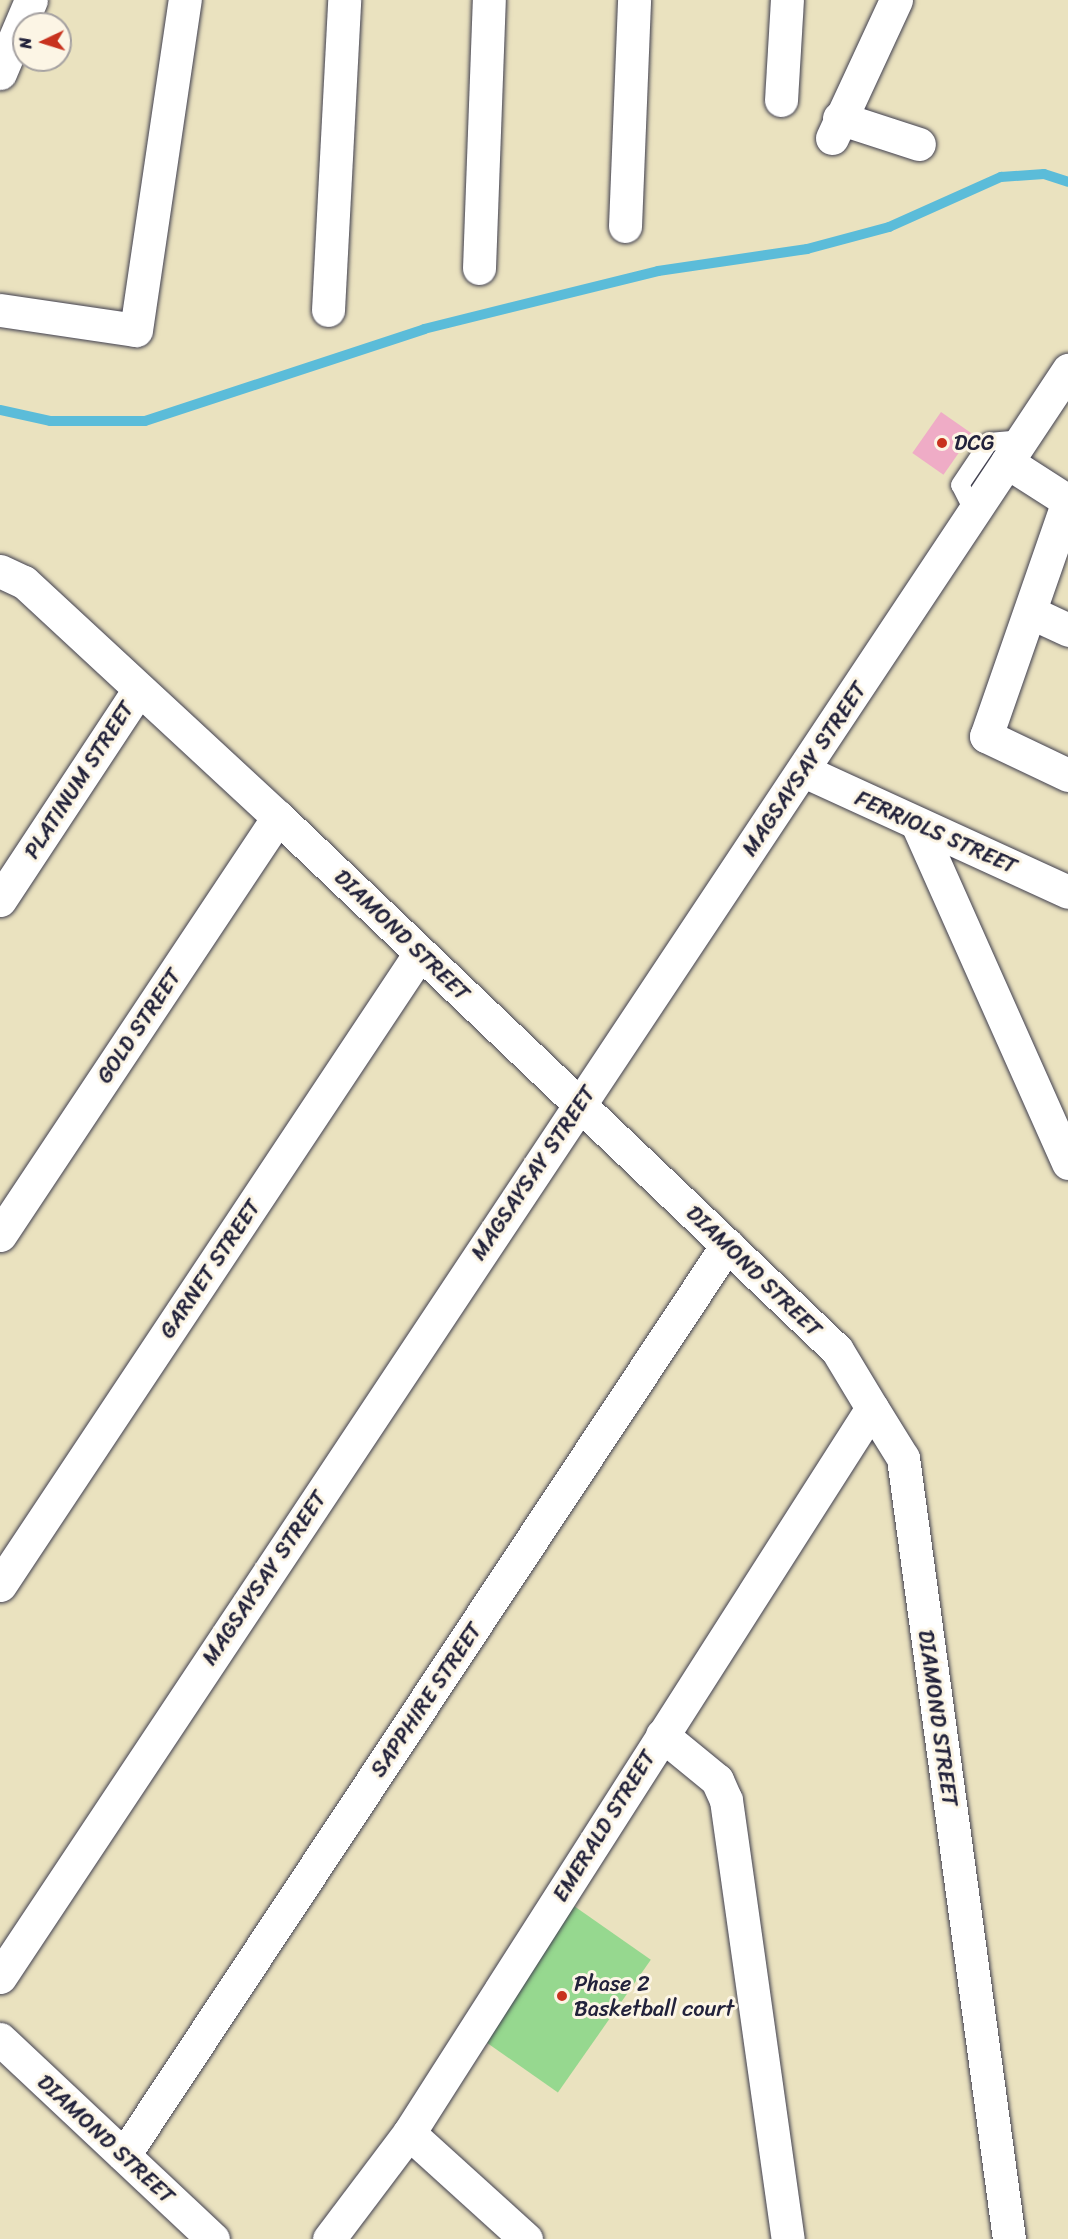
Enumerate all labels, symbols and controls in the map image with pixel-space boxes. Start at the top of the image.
north arrow [12,12,72,72]
text: N [11,37,40,50]
place label: DCG [954,430,995,456]
marker: DCG [935,436,949,450]
street label: MAGSAYSAY STREET [736,677,872,861]
street label: PLATINUM STREET [18,695,140,865]
street label: FERRIOLS STREET [850,784,1022,880]
street label: DIAMOND STREET [329,863,475,1007]
street label: GOLD STREET [91,964,187,1088]
street label: MAGSAYSAY STREET [465,1081,601,1265]
street label: GARNET STREET [154,1194,266,1344]
street label: DIAMOND STREET [681,1199,827,1343]
street label: MAGSAYSAY STREET [196,1486,332,1670]
street label: SAPPHIRE STREET [364,1617,488,1783]
street label: DIAMOND STREET [912,1628,964,1808]
street label: EMERALD STREET [547,1745,661,1907]
place label: Phase 2 Basketball court [574,1970,734,2022]
marker: Phase 2 Basketball court [555,1989,569,2003]
street label: DIAMOND STREET [32,2068,180,2210]

